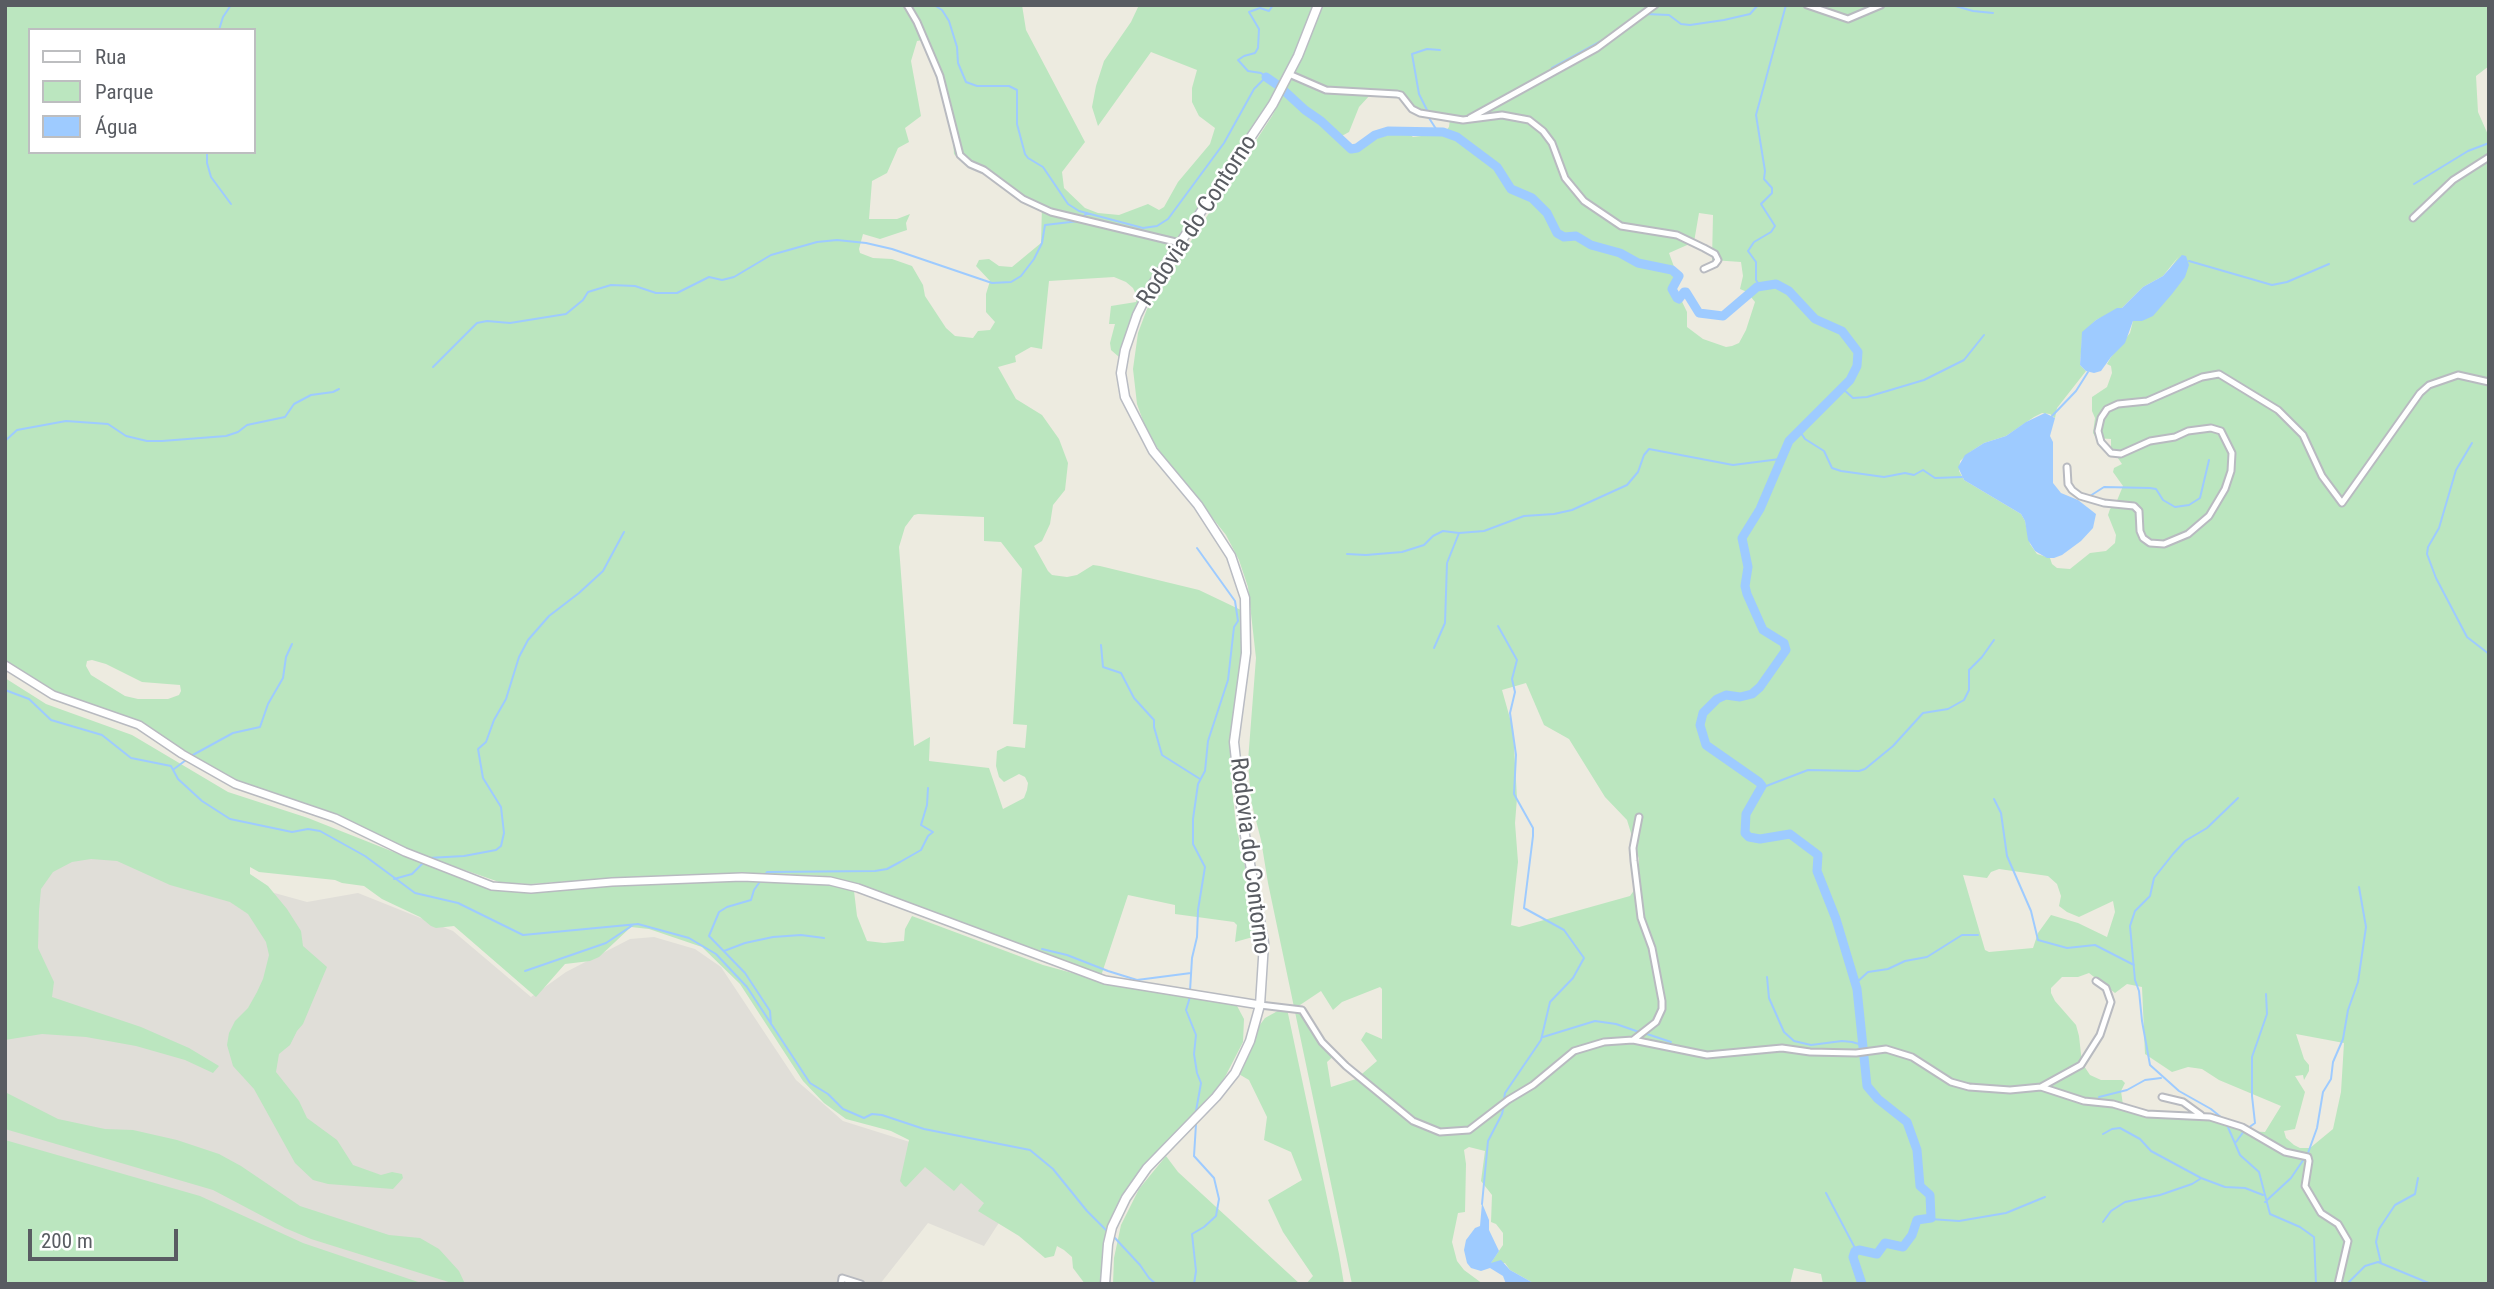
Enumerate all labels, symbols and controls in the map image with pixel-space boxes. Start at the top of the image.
legend [28,28,256,154]
text: Rua [95,45,126,69]
text: Parque [95,80,153,104]
text: Água [95,115,138,139]
street label: Rodovia do Contorno [1132,130,1264,312]
street label: Rodovia do Contorno [1223,756,1275,956]
scale bar [32,1216,182,1260]
text: 200 m [41,1229,93,1253]

